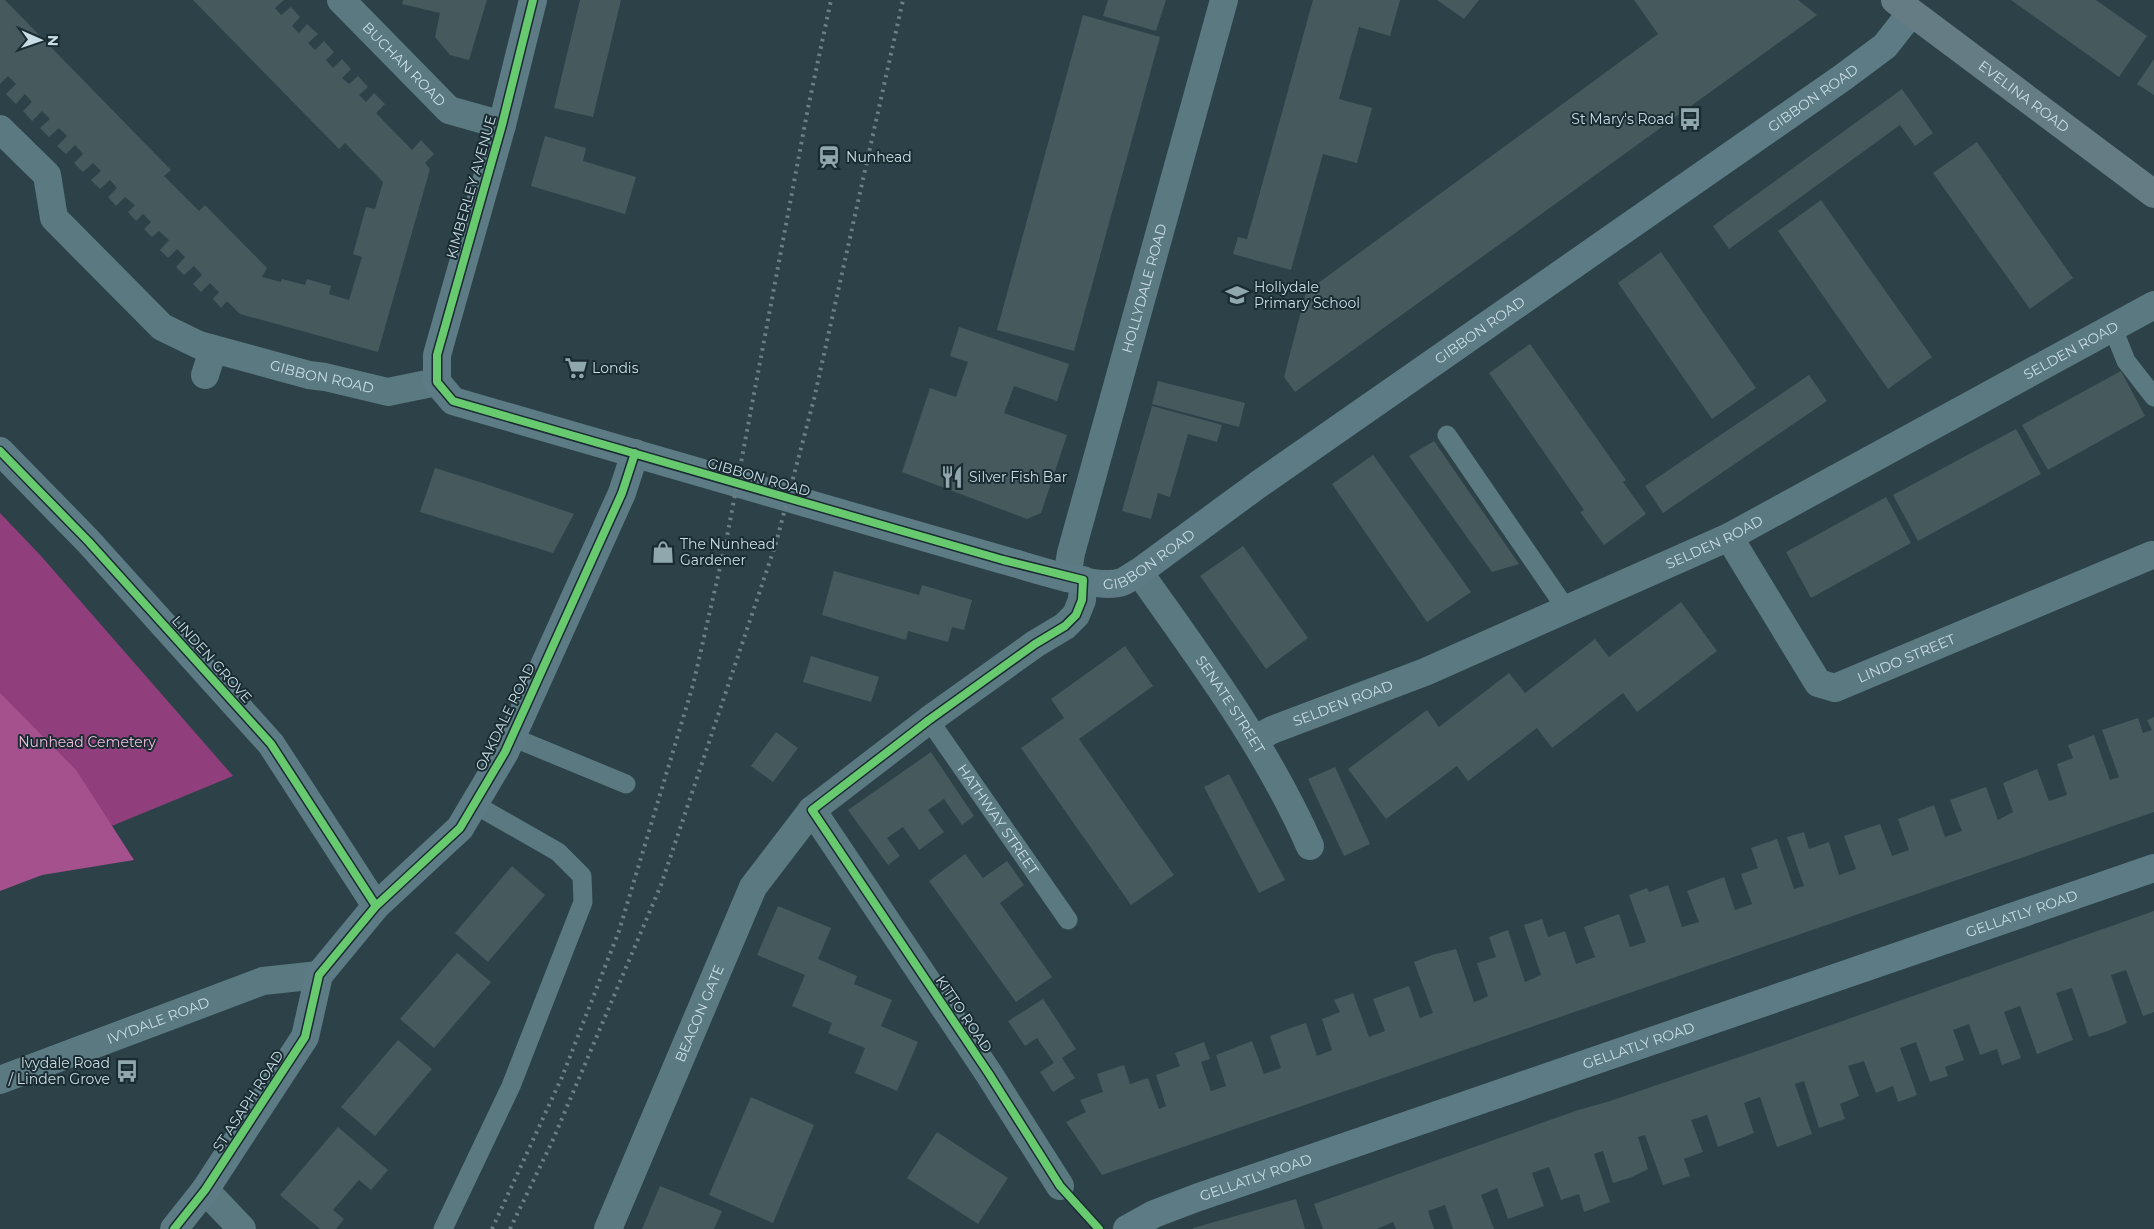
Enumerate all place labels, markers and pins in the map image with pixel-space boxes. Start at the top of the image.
bus stop icon: St Mary's Road [1677,106,1703,132]
place label: St Mary's Road [1571,110,1674,128]
station icon: Nunhead [816,144,842,170]
place label: Nunhead [846,148,912,166]
place label: Hollydale Primary School [1254,278,1360,312]
school or university icon: Hollydale Primary School [1224,282,1250,308]
supermarket icon: Londis [563,355,589,381]
place label: Londis [592,359,639,377]
restaurant icon: Silver Fish Bar [939,464,965,490]
place label: Silver Fish Bar [969,468,1068,486]
place label: The Nunhead Gardener [680,535,775,569]
shop icon: The Nunhead Gardener [650,539,676,565]
place label: Ivydale Road / Linden Grove [7,1054,110,1088]
bus stop icon: Ivydale Road / Linden Grove [114,1058,140,1084]

